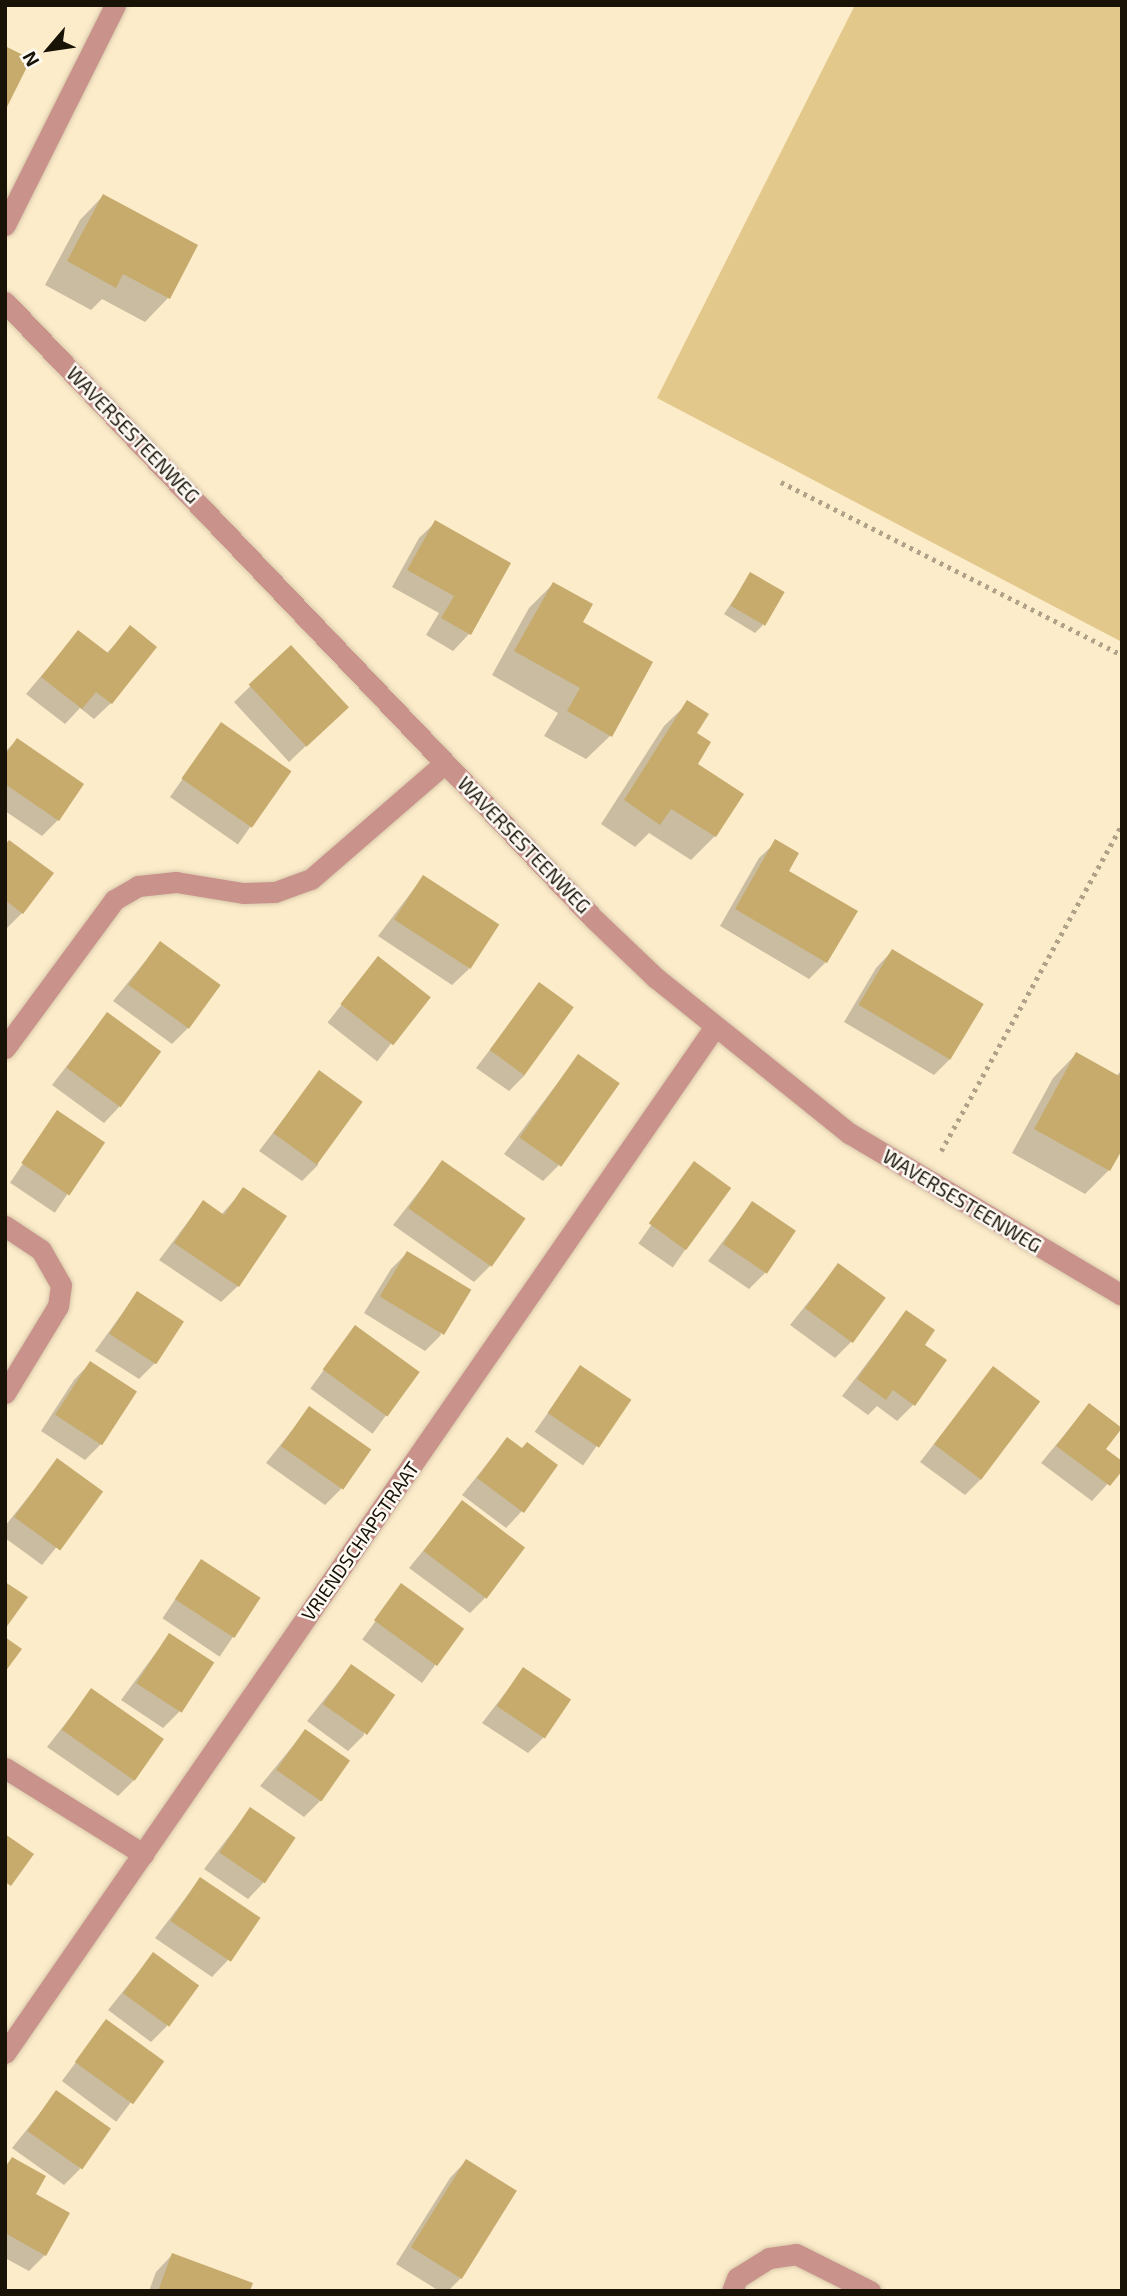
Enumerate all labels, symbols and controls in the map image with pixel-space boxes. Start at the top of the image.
north arrow [14,14,84,84]
text: N [17,48,44,71]
street label: WAVERSESTEENWEG [62,362,204,508]
street label: WAVERSESTEENWEG [453,772,595,918]
street label: WAVERSESTEENWEG [879,1145,1045,1257]
street label: VRIENDSCHAPSTRAAT [296,1457,424,1625]

